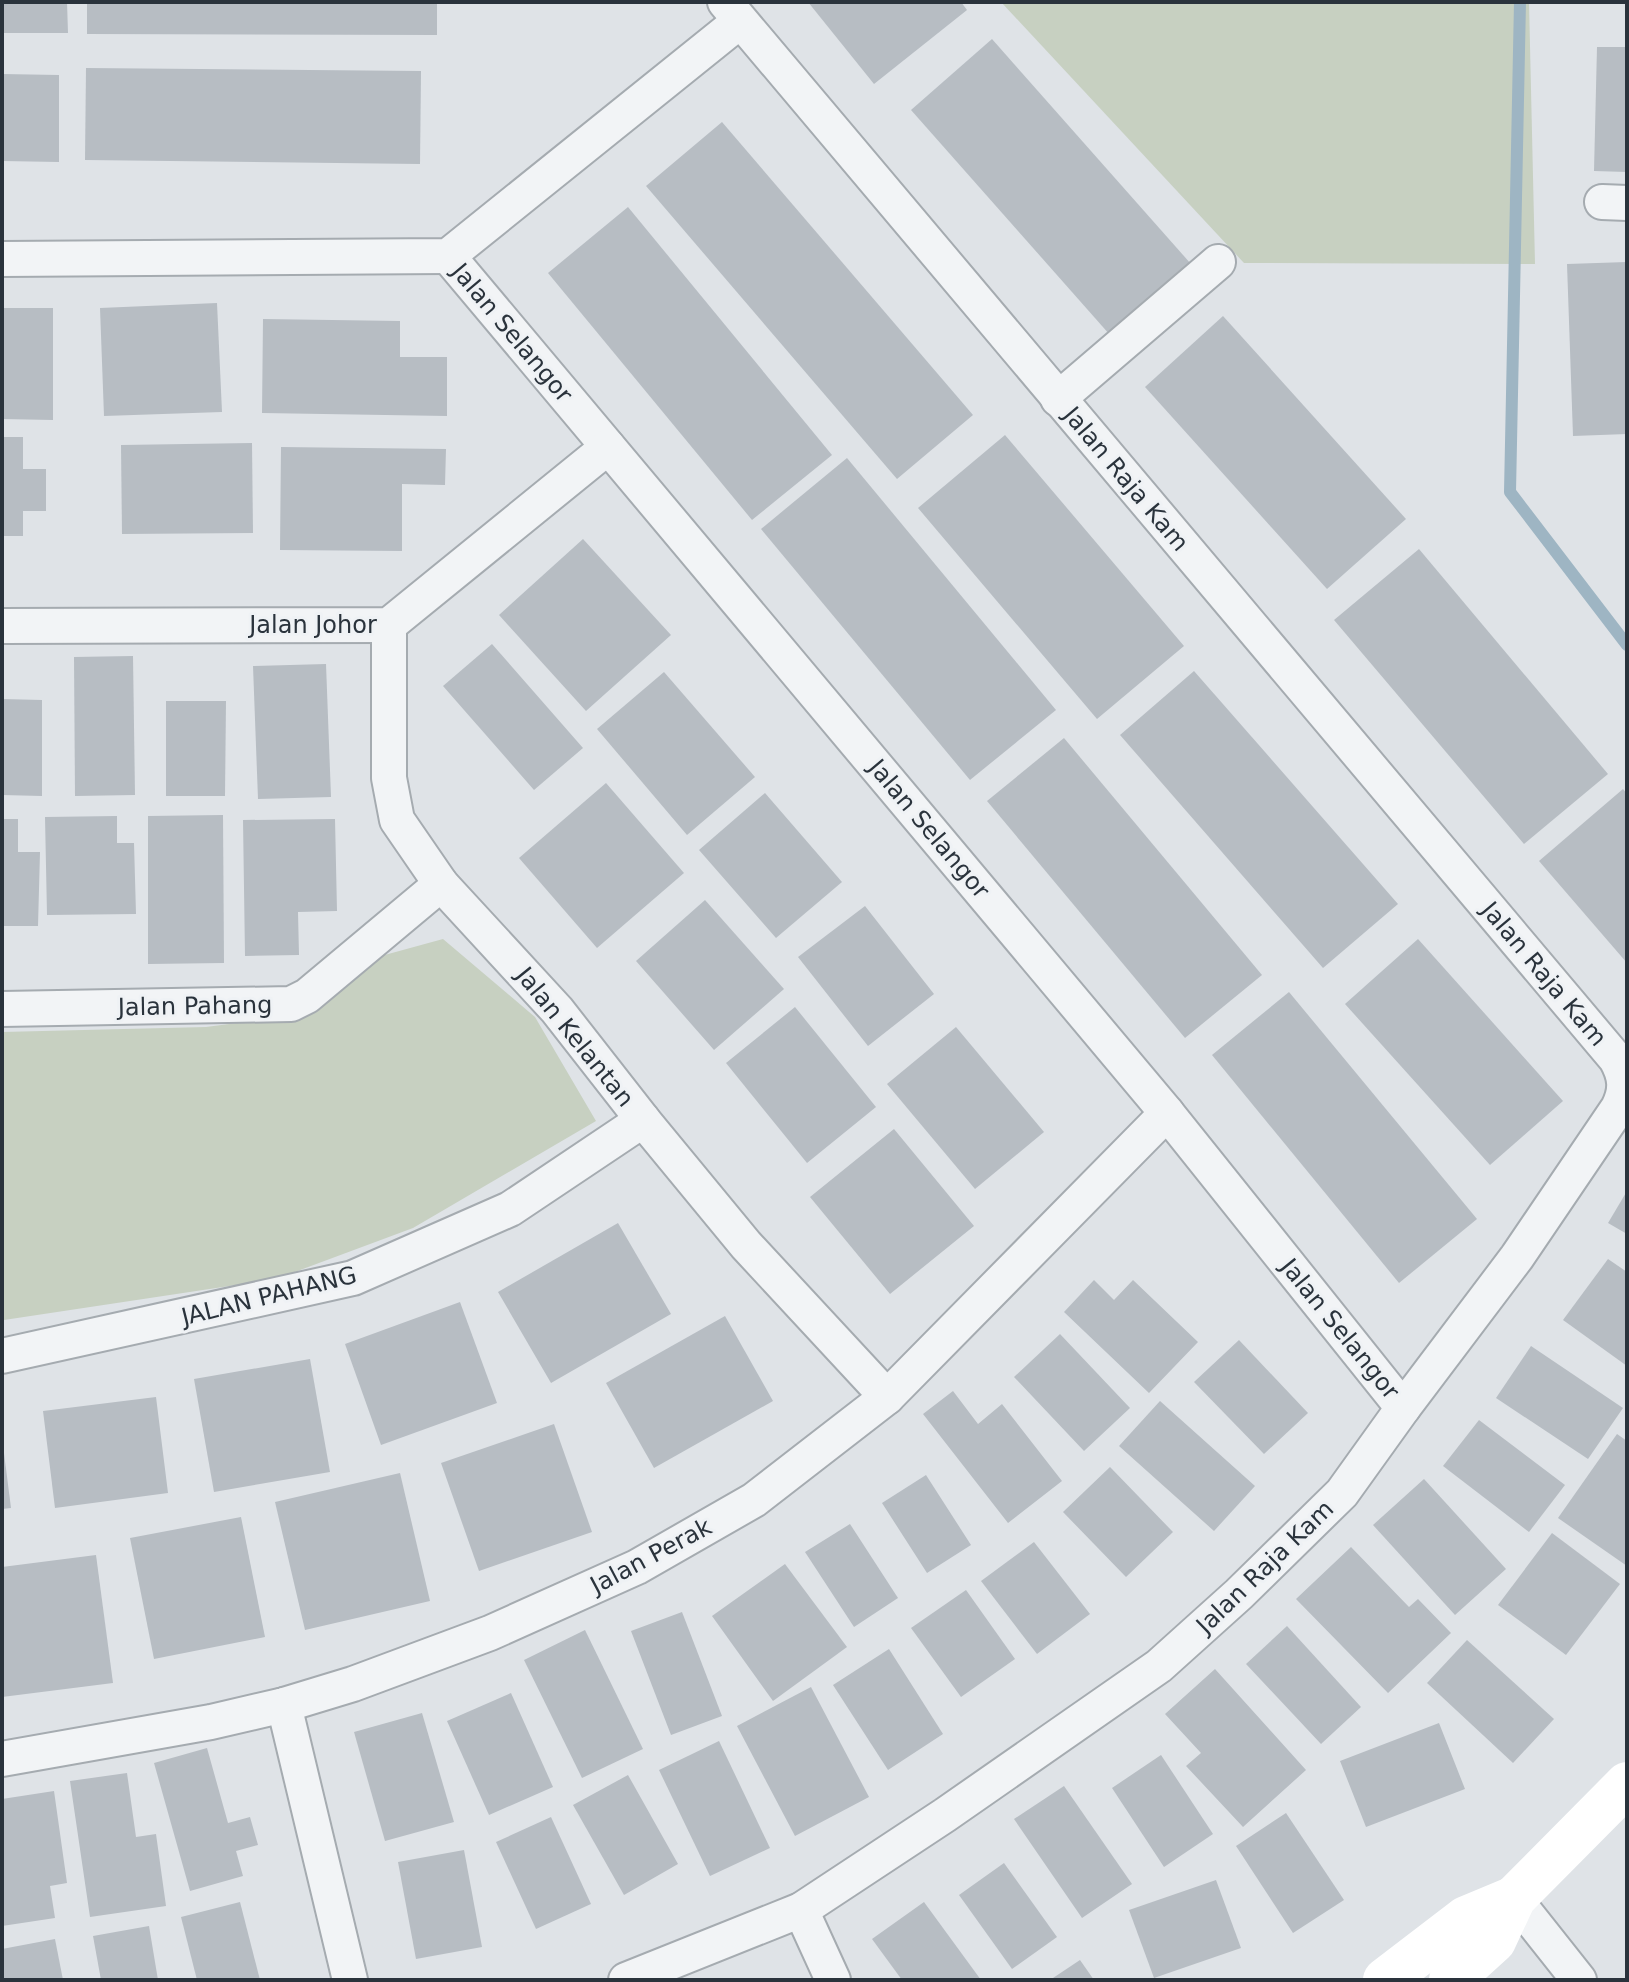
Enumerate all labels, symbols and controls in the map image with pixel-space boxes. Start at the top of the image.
street label: Jalan Selangor [445,256,578,408]
street label: Jalan Raja Kam [1056,400,1194,557]
street label: Jalan Johor [247,611,377,639]
street label: Jalan Selangor [862,752,995,904]
street label: Jalan Raja Kam [1474,895,1612,1052]
street label: Jalan Kelantan [509,960,640,1112]
street label: Jalan Pahang [116,991,272,1021]
street label: Jalan Selangor [1274,1252,1405,1405]
street label: JALAN PAHANG [177,1261,359,1332]
street label: Jalan Raja Kam [1189,1495,1339,1641]
street label: Jalan Perak [584,1512,716,1600]

